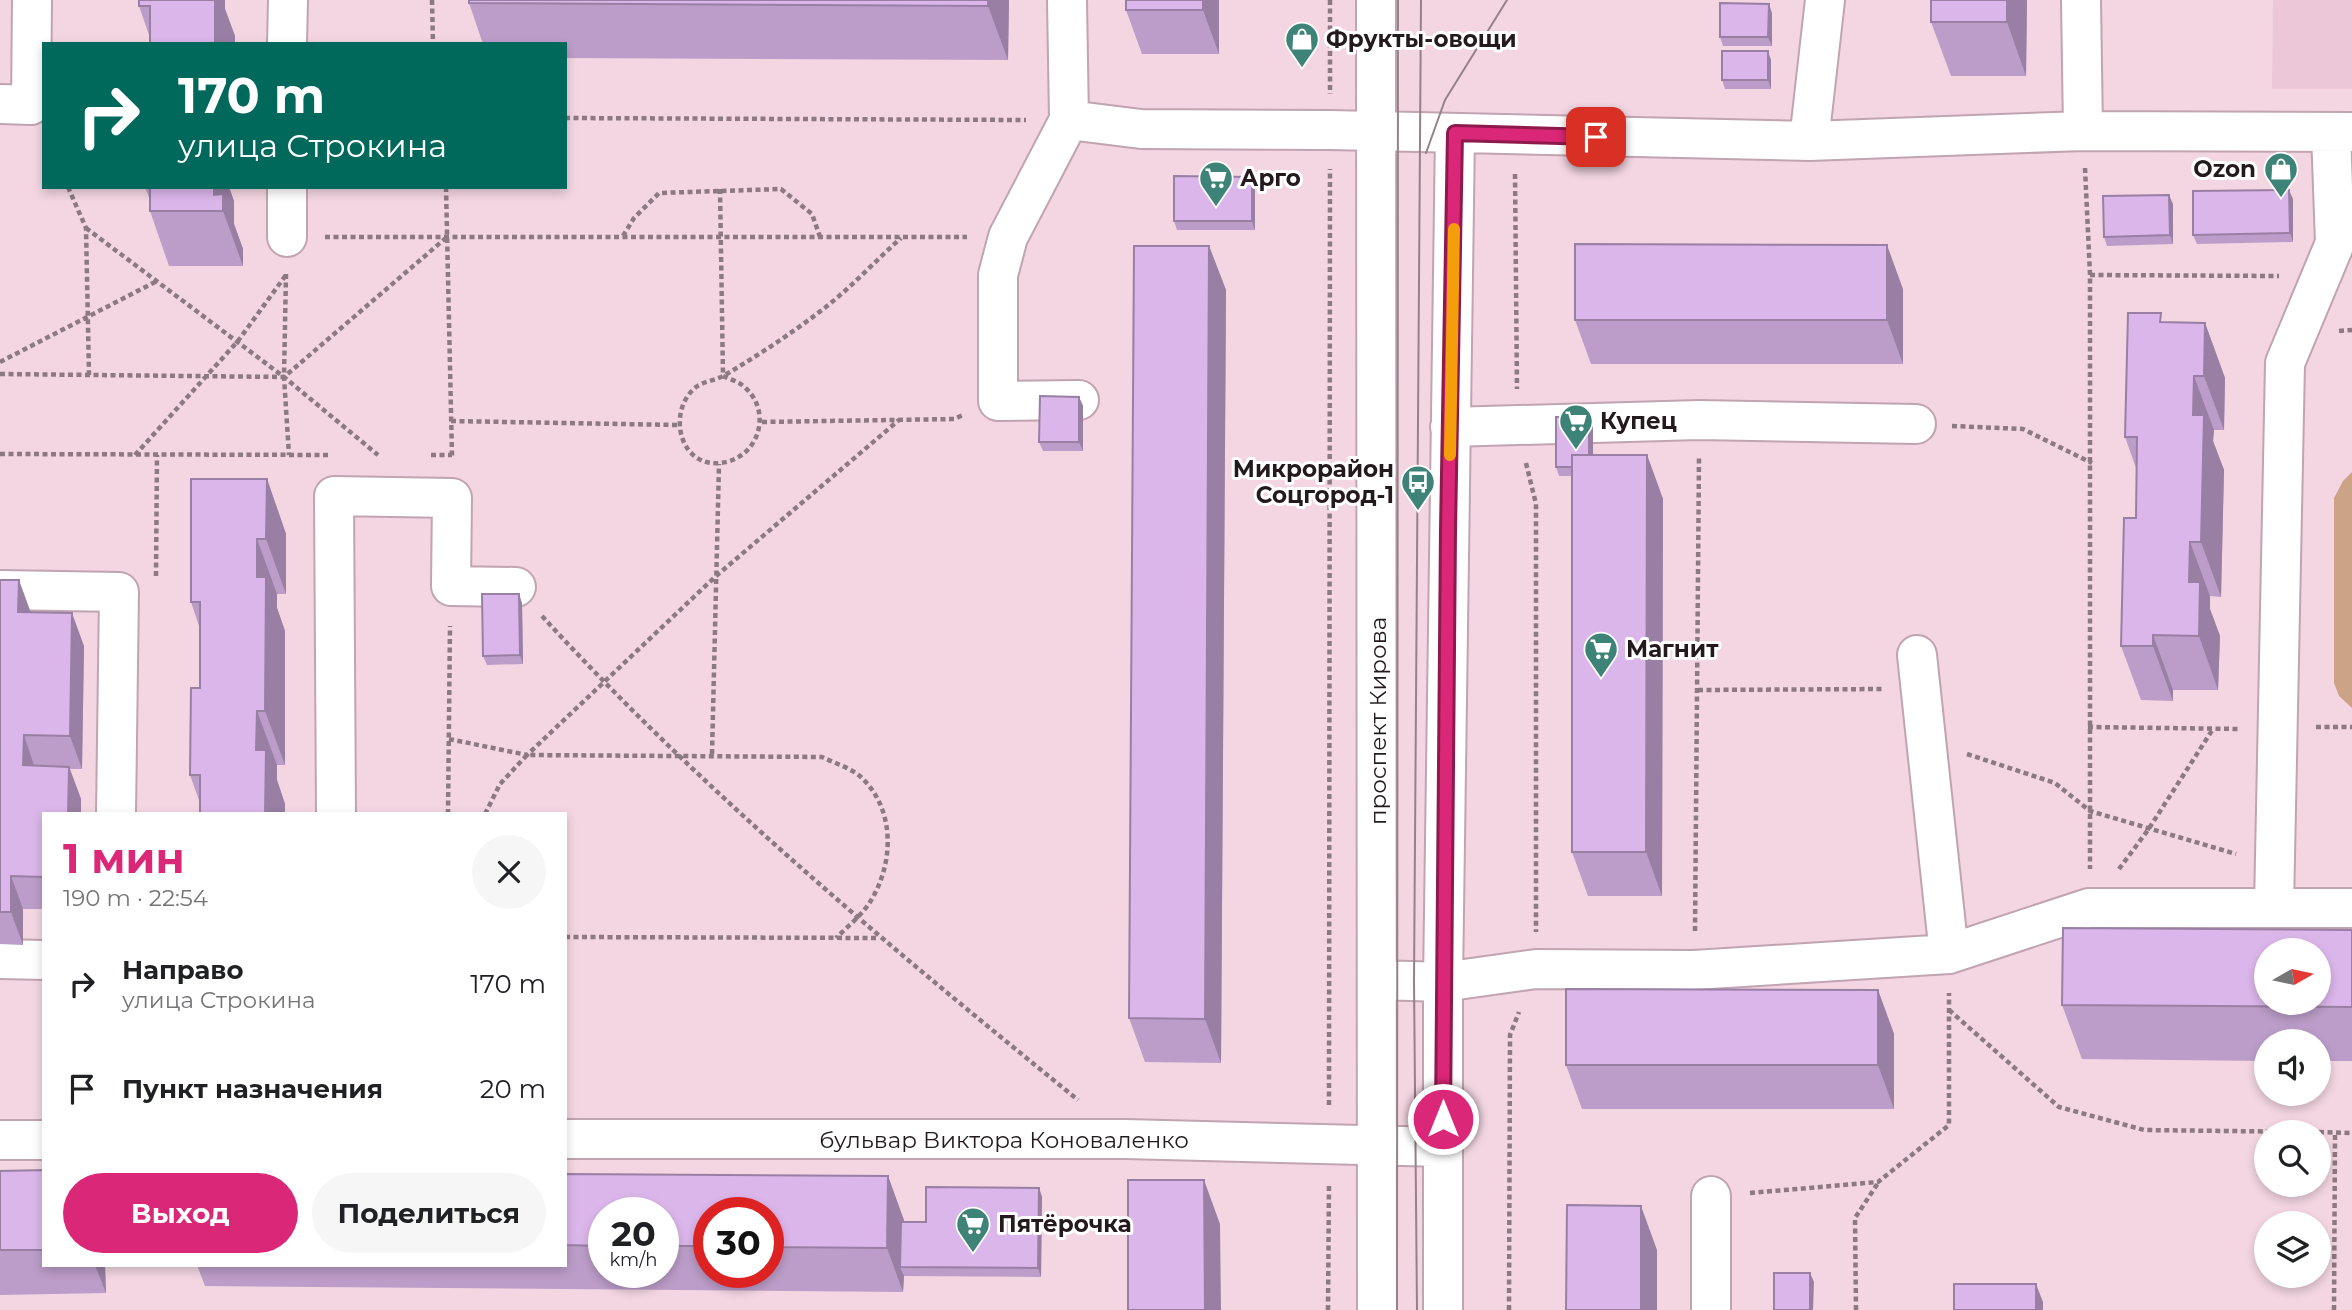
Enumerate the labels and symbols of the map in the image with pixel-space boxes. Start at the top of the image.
shop icon: Фрукты-овощи [1283,20,1321,69]
place label: Фрукты-овощи [1326,25,1516,53]
pin [1566,107,1626,167]
shop icon: Ozon [2262,150,2300,199]
place label: Ozon [2193,155,2256,183]
supermarket icon: Арго [1197,159,1235,208]
place label: Арго [1240,164,1301,192]
supermarket icon: Купец [1557,402,1595,451]
place label: Купец [1600,407,1677,435]
place label: Микрорайон Соцгород-1 [1233,455,1394,509]
bus stop icon: Микрорайон Соцгород-1 [1399,463,1437,512]
street label: проспект Кирова [1364,617,1392,825]
supermarket icon: Магнит [1582,630,1620,679]
place label: Магнит [1626,635,1719,663]
north arrow [2254,938,2331,1015]
position arrow [1406,1082,1480,1156]
street label: бульвар Виктора Коноваленко [819,1126,1189,1154]
speed limit sign: 30 [693,1197,784,1288]
supermarket icon: Пятёрочка [954,1205,992,1254]
place label: Пятёрочка [998,1210,1132,1238]

